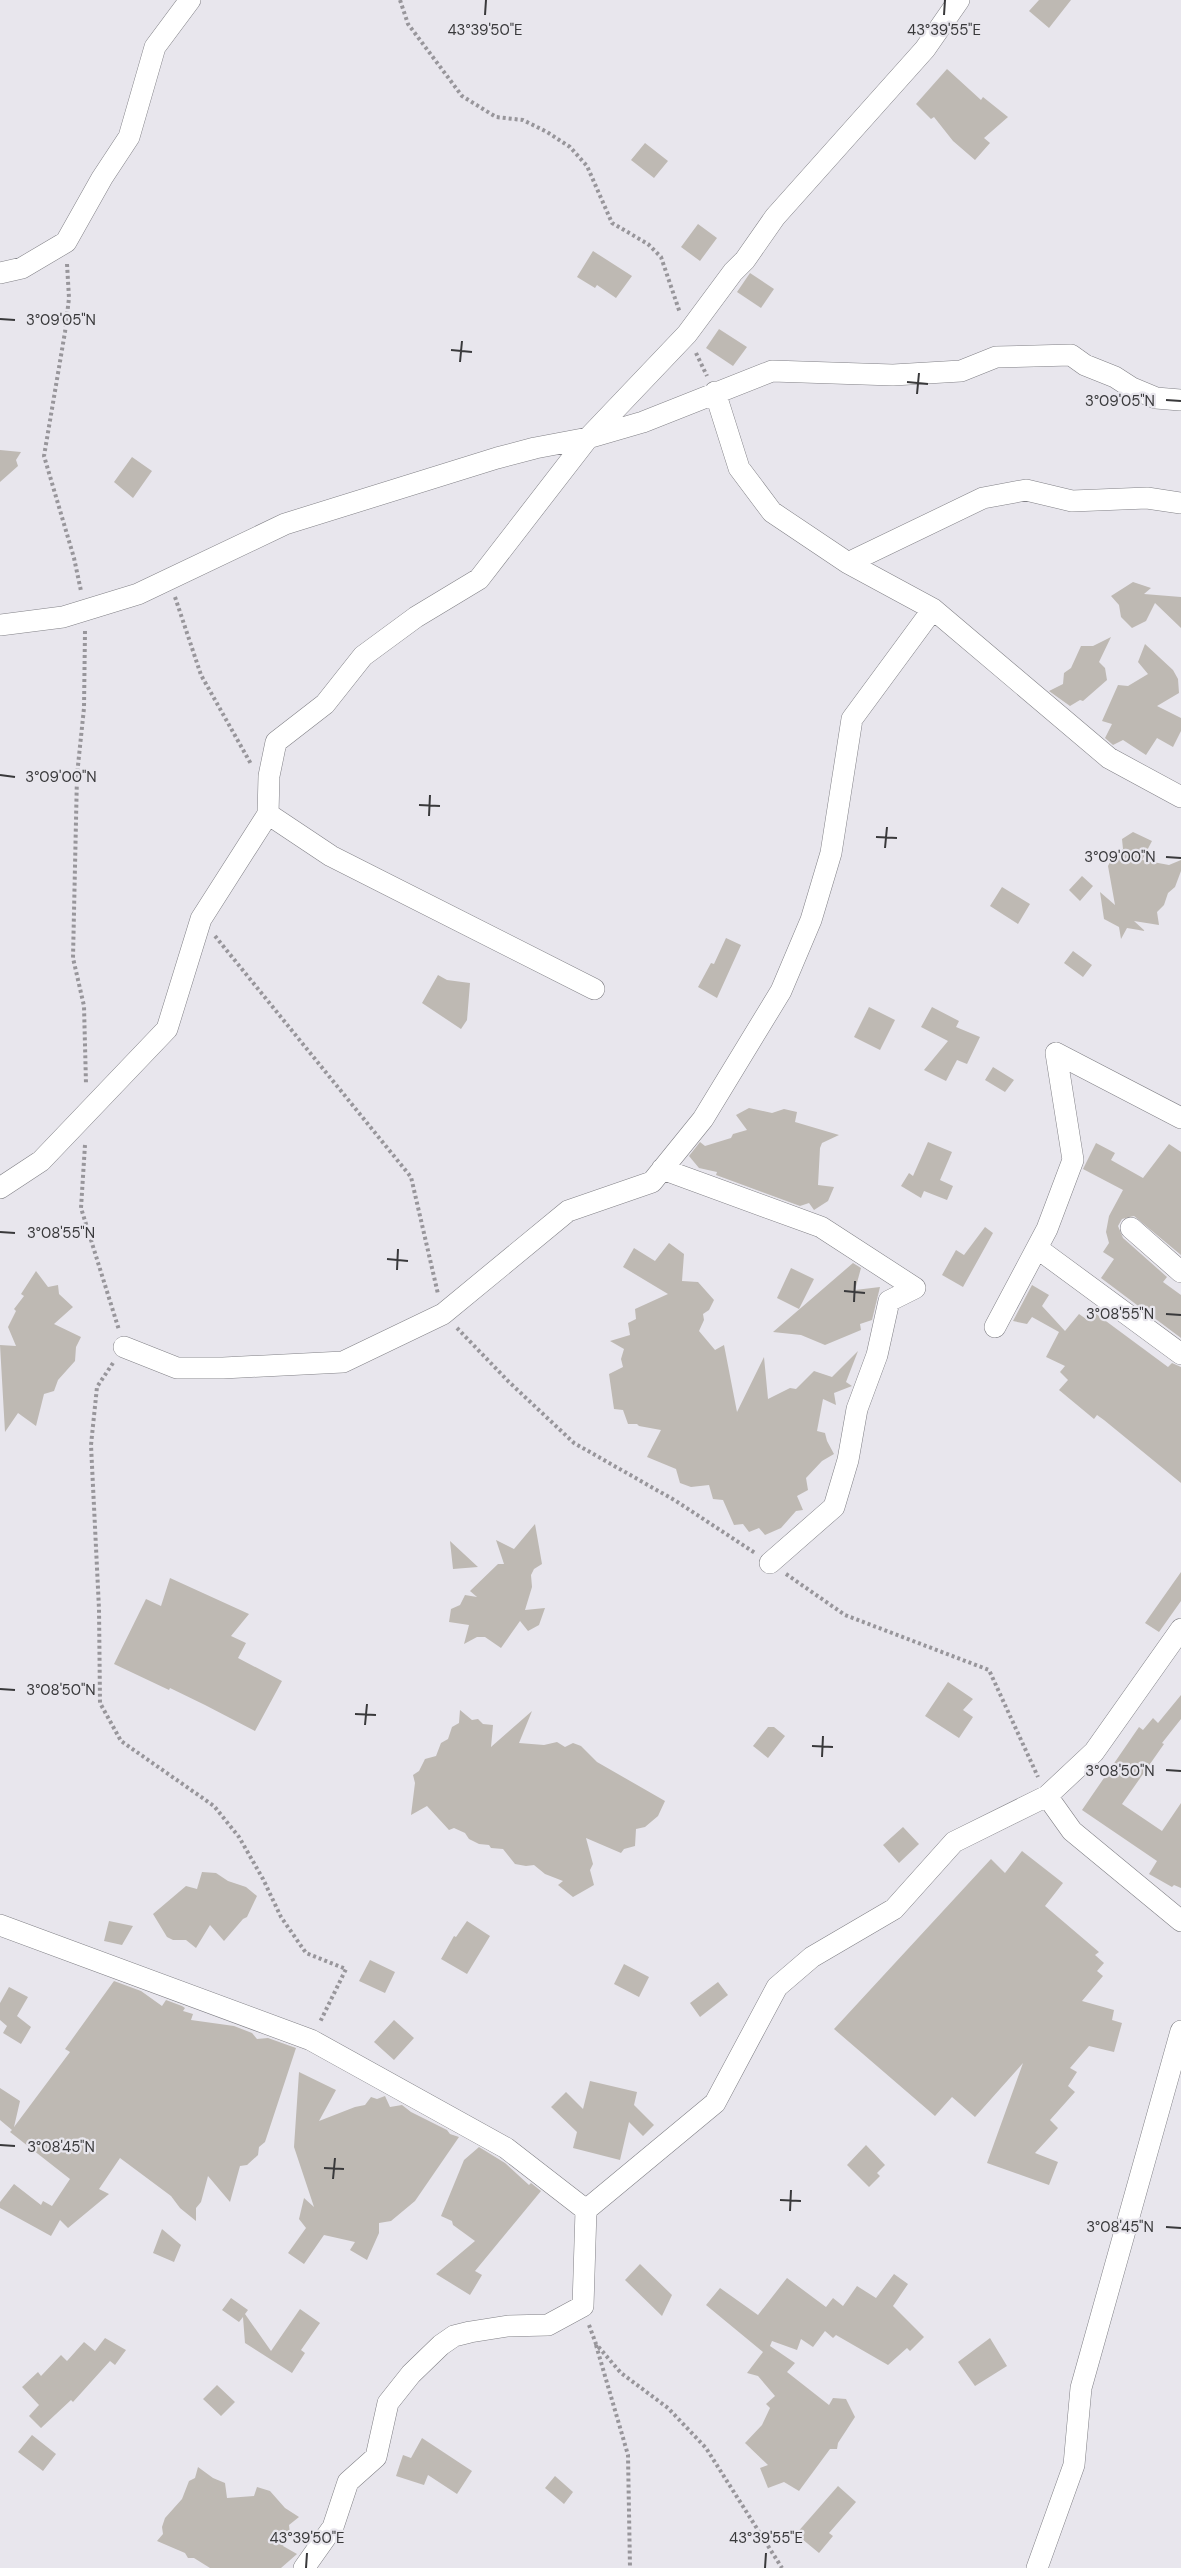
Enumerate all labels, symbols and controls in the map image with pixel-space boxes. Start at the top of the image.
text: 43°39'50"E [447,20,523,40]
text: 43°39'55"E [907,20,981,40]
text: 3°09'05"N [26,310,96,330]
text: 3°09'05"N [1085,391,1155,411]
text: 3°09'00"N [25,767,97,787]
text: 3°09'00"N [1084,847,1156,867]
text: 3°08'55"N [27,1223,95,1243]
text: 3°08'55"N [1086,1304,1154,1324]
text: 3°08'50"N [26,1680,96,1700]
text: 3°08'50"N [1085,1761,1155,1781]
text: 3°08'45"N [27,2137,95,2157]
text: 3°08'45"N [1086,2217,1154,2237]
text: 43°39'50"E [269,2528,345,2548]
text: 43°39'55"E [729,2528,803,2548]

